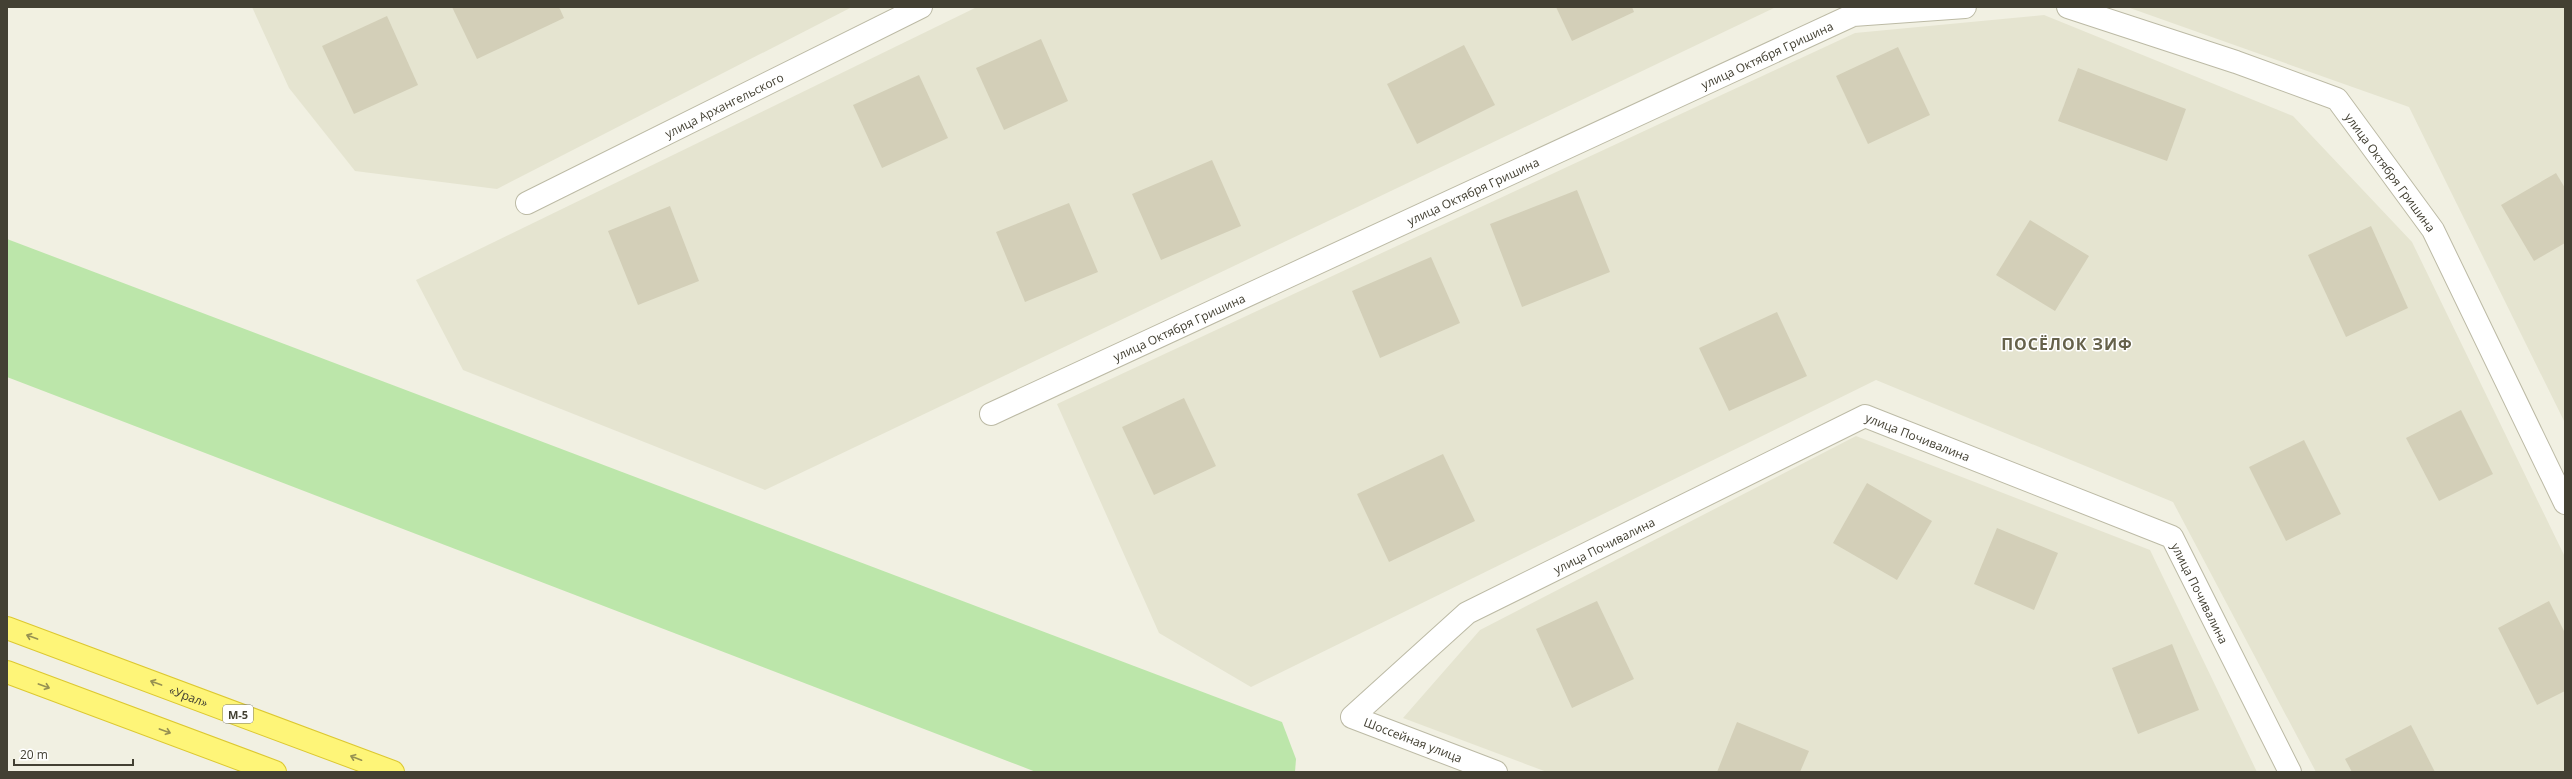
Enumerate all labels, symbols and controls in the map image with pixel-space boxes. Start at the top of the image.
street label: улица Октября Гришина [1698,17,1836,93]
street label: улица Архангельского [662,68,786,142]
street label: улица Октября Гришина [2341,109,2440,235]
street label: улица Октября Гришина [1404,153,1542,229]
street label: улица Октября Гришина [1110,289,1248,365]
district label: ПОСЁЛОК ЗИФ [2001,333,2133,355]
street label: улица Почивалина [1863,409,1973,465]
street label: улица Почивалина [1550,513,1657,577]
street label: улица Почивалина [2168,540,2233,647]
one-way arrow [27,633,39,641]
one-way arrow [150,679,162,687]
street label: «Урал» [167,681,211,711]
one-way arrow [37,682,49,690]
road number: М-5 [223,705,253,723]
street label: Шоссейная улица [1361,713,1465,767]
one-way arrow [159,727,171,735]
scale bar [14,741,133,767]
text: 20 m [20,746,48,763]
one-way arrow [351,754,363,762]

